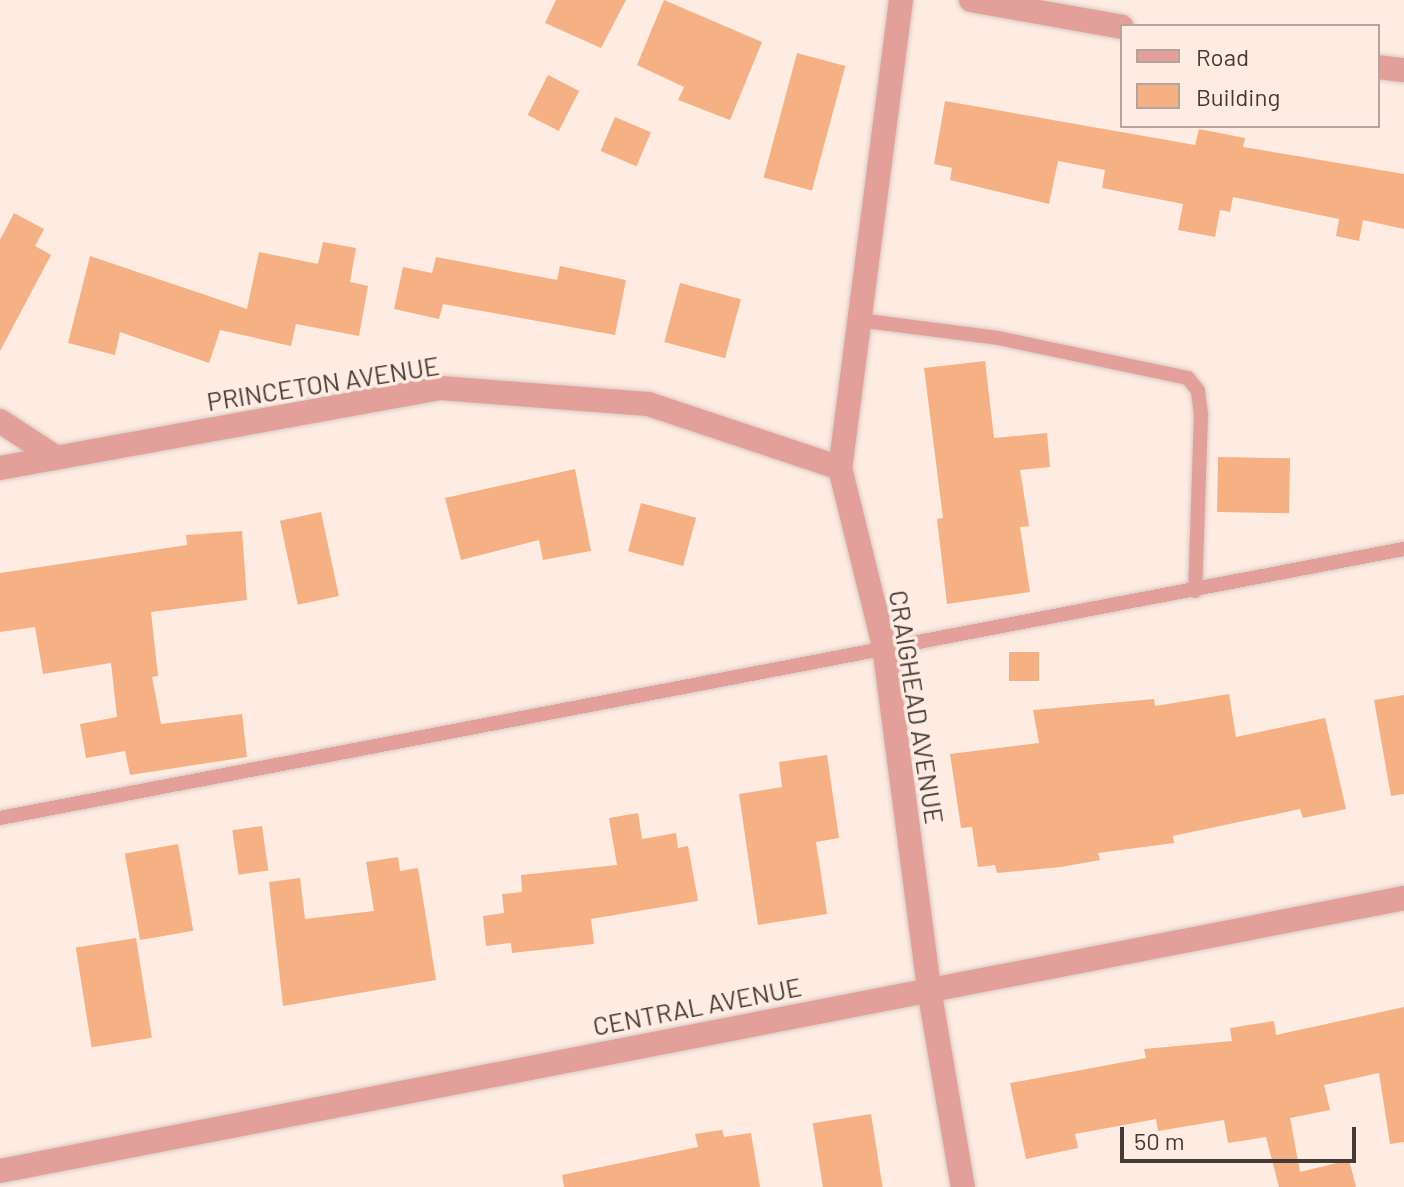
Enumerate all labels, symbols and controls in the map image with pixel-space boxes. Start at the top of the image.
legend [1120,24,1380,128]
text: Road [1196,42,1249,71]
text: Building [1196,82,1280,111]
street label: PRINCETON AVENUE [205,349,441,417]
street label: CRAIGHEAD AVENUE [883,588,951,826]
street label: CENTRAL AVENUE [590,970,804,1042]
scale bar [1124,1111,1360,1161]
text: 50 m [1134,1126,1185,1155]

